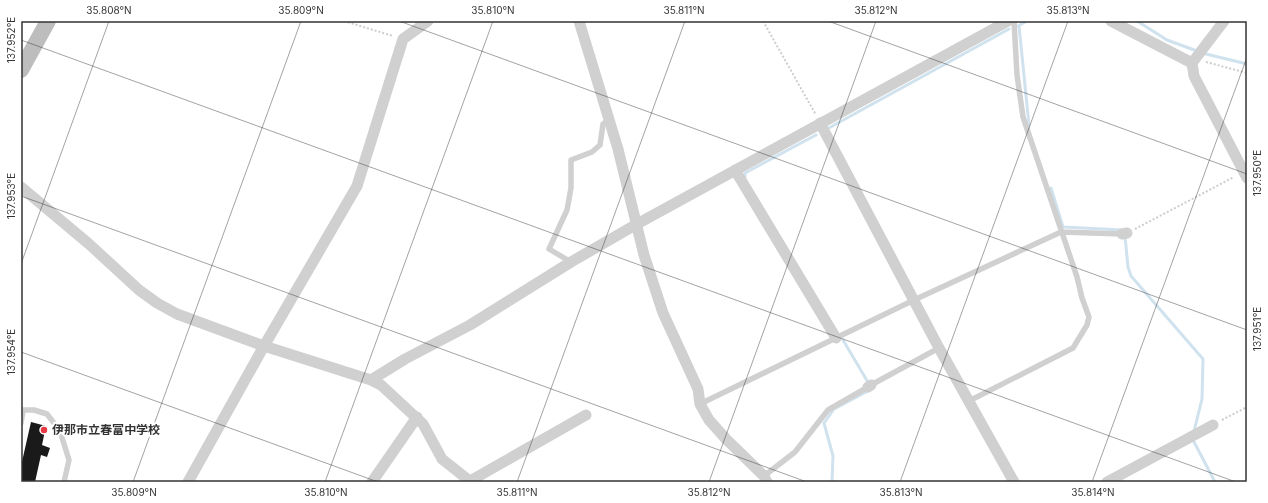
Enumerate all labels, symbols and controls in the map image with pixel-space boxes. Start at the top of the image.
text: 35.808°N [86,4,132,16]
text: 35.809°N [278,4,324,16]
text: 35.810°N [471,4,515,16]
text: 35.811°N [663,4,705,16]
text: 35.812°N [854,4,898,16]
text: 35.813°N [1046,4,1090,16]
text: 137.952°E [5,17,17,63]
text: 137.950°E [1251,150,1263,196]
text: 137.953°E [5,173,17,219]
text: 137.951°E [1251,307,1263,351]
text: 137.954°E [5,329,17,375]
place label: 伊那市立春富中学校 [52,422,160,437]
marker: 伊那市立春富中学校 [39,425,49,435]
text: 35.809°N [111,486,157,498]
text: 35.810°N [304,486,348,498]
text: 35.811°N [496,486,538,498]
text: 35.812°N [687,486,731,498]
text: 35.813°N [879,486,923,498]
text: 35.814°N [1071,486,1115,498]

